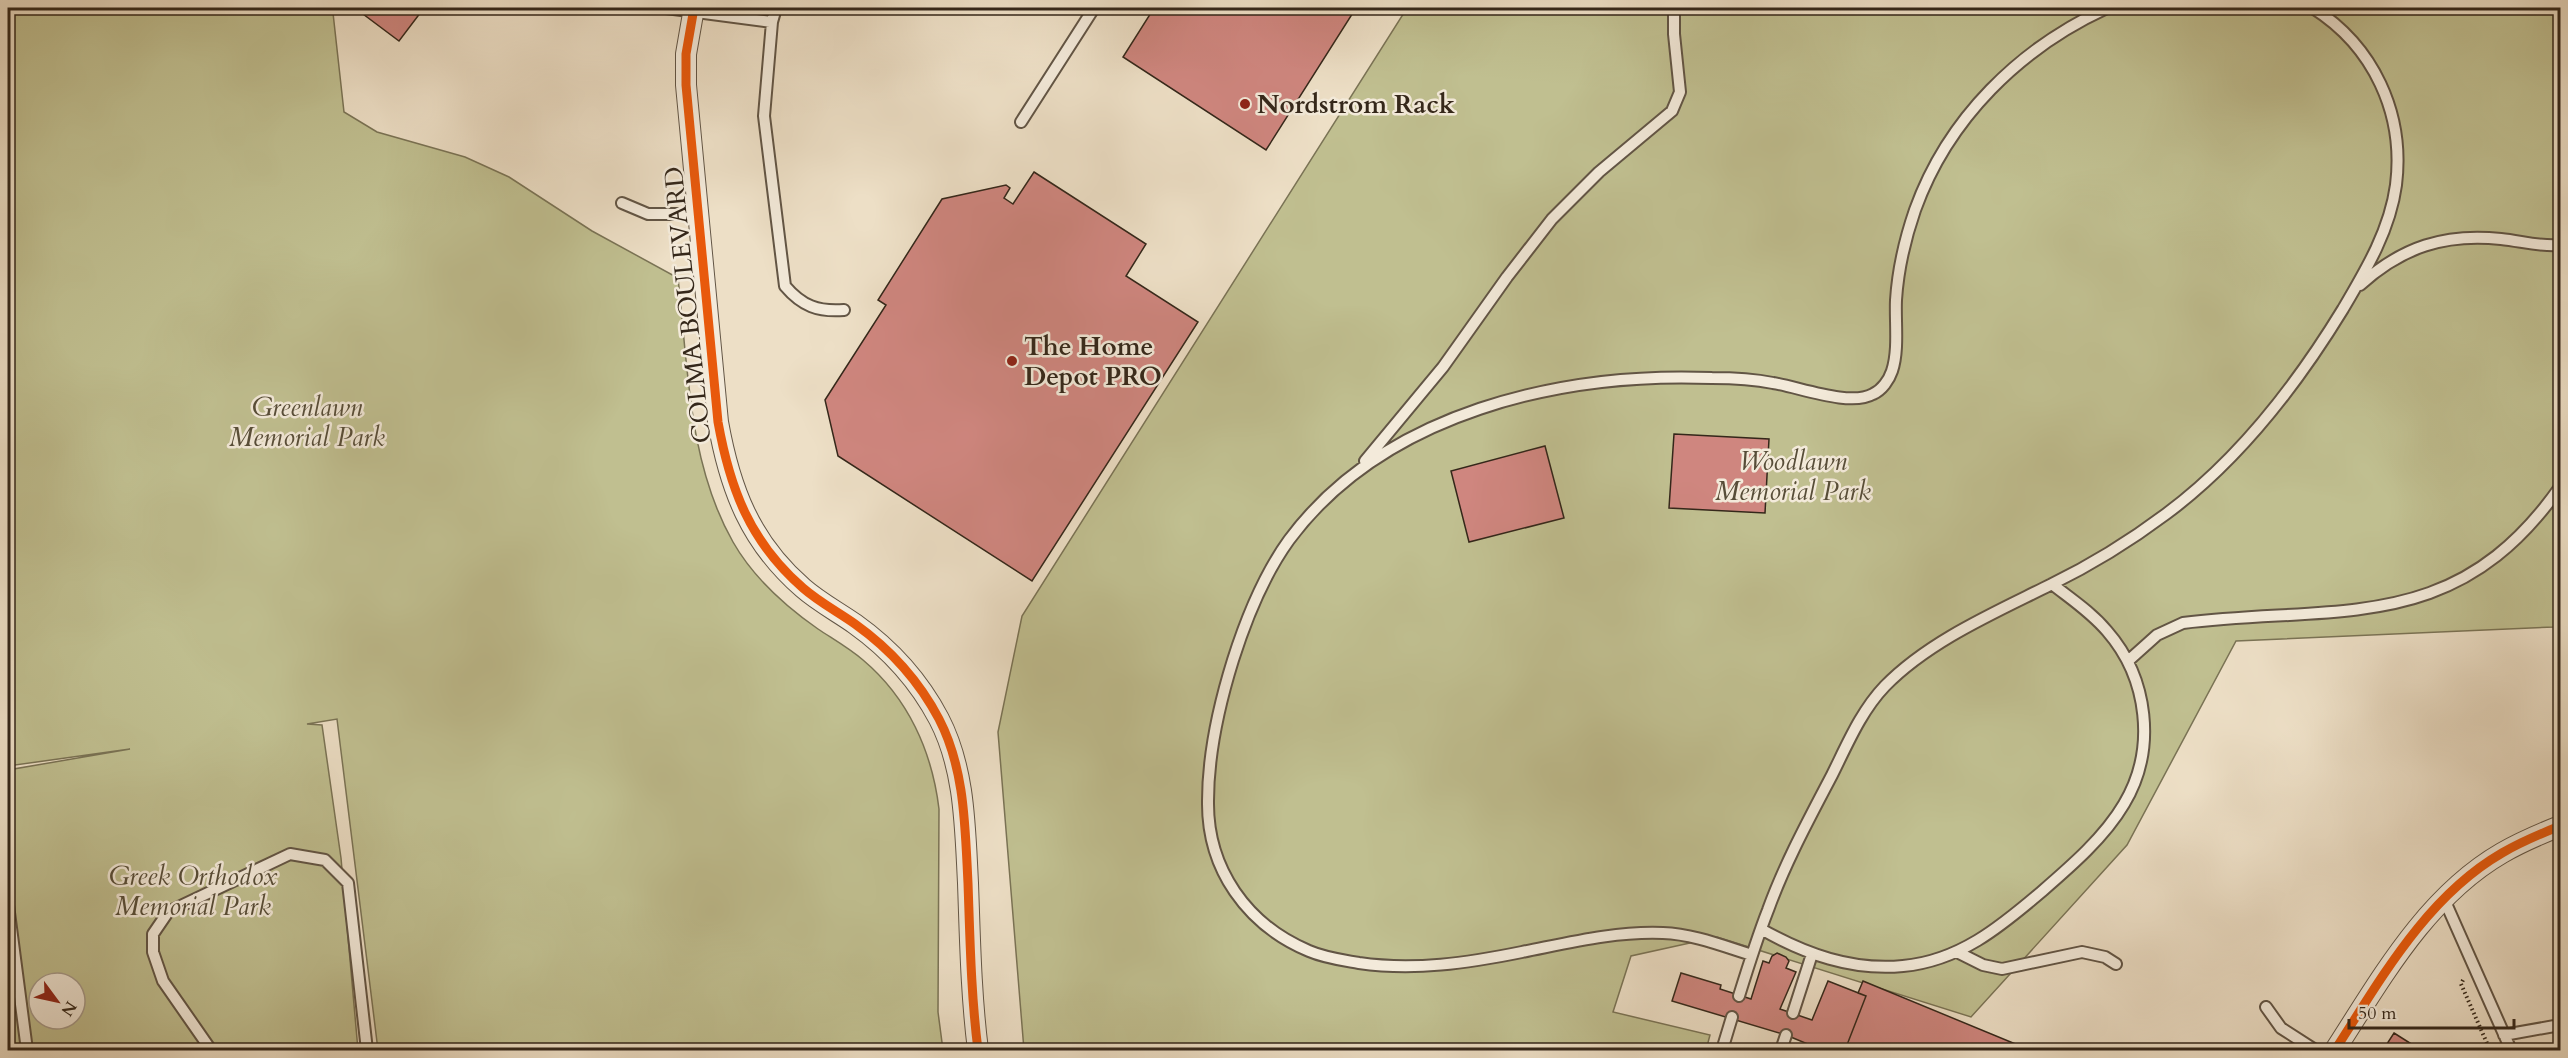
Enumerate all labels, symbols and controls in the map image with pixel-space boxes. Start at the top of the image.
place label: Nordstrom Rack [1257,87,1456,122]
marker: Nordstrom Rack [1238,97,1252,111]
street label: COLMA BOULEVARD [656,165,719,445]
place label: The Home Depot PRO [1024,329,1162,394]
marker: The Home Depot PRO [1005,354,1019,368]
park label: Greenlawn Memorial Park [229,390,385,455]
park label: Woodlawn Memorial Park [1715,444,1871,509]
park label: Greek Orthodox Memorial Park [109,859,277,924]
north arrow [27,971,87,1031]
scale bar [2349,992,2514,1030]
text: N [56,997,82,1021]
text: 50 m [2358,1001,2397,1026]

